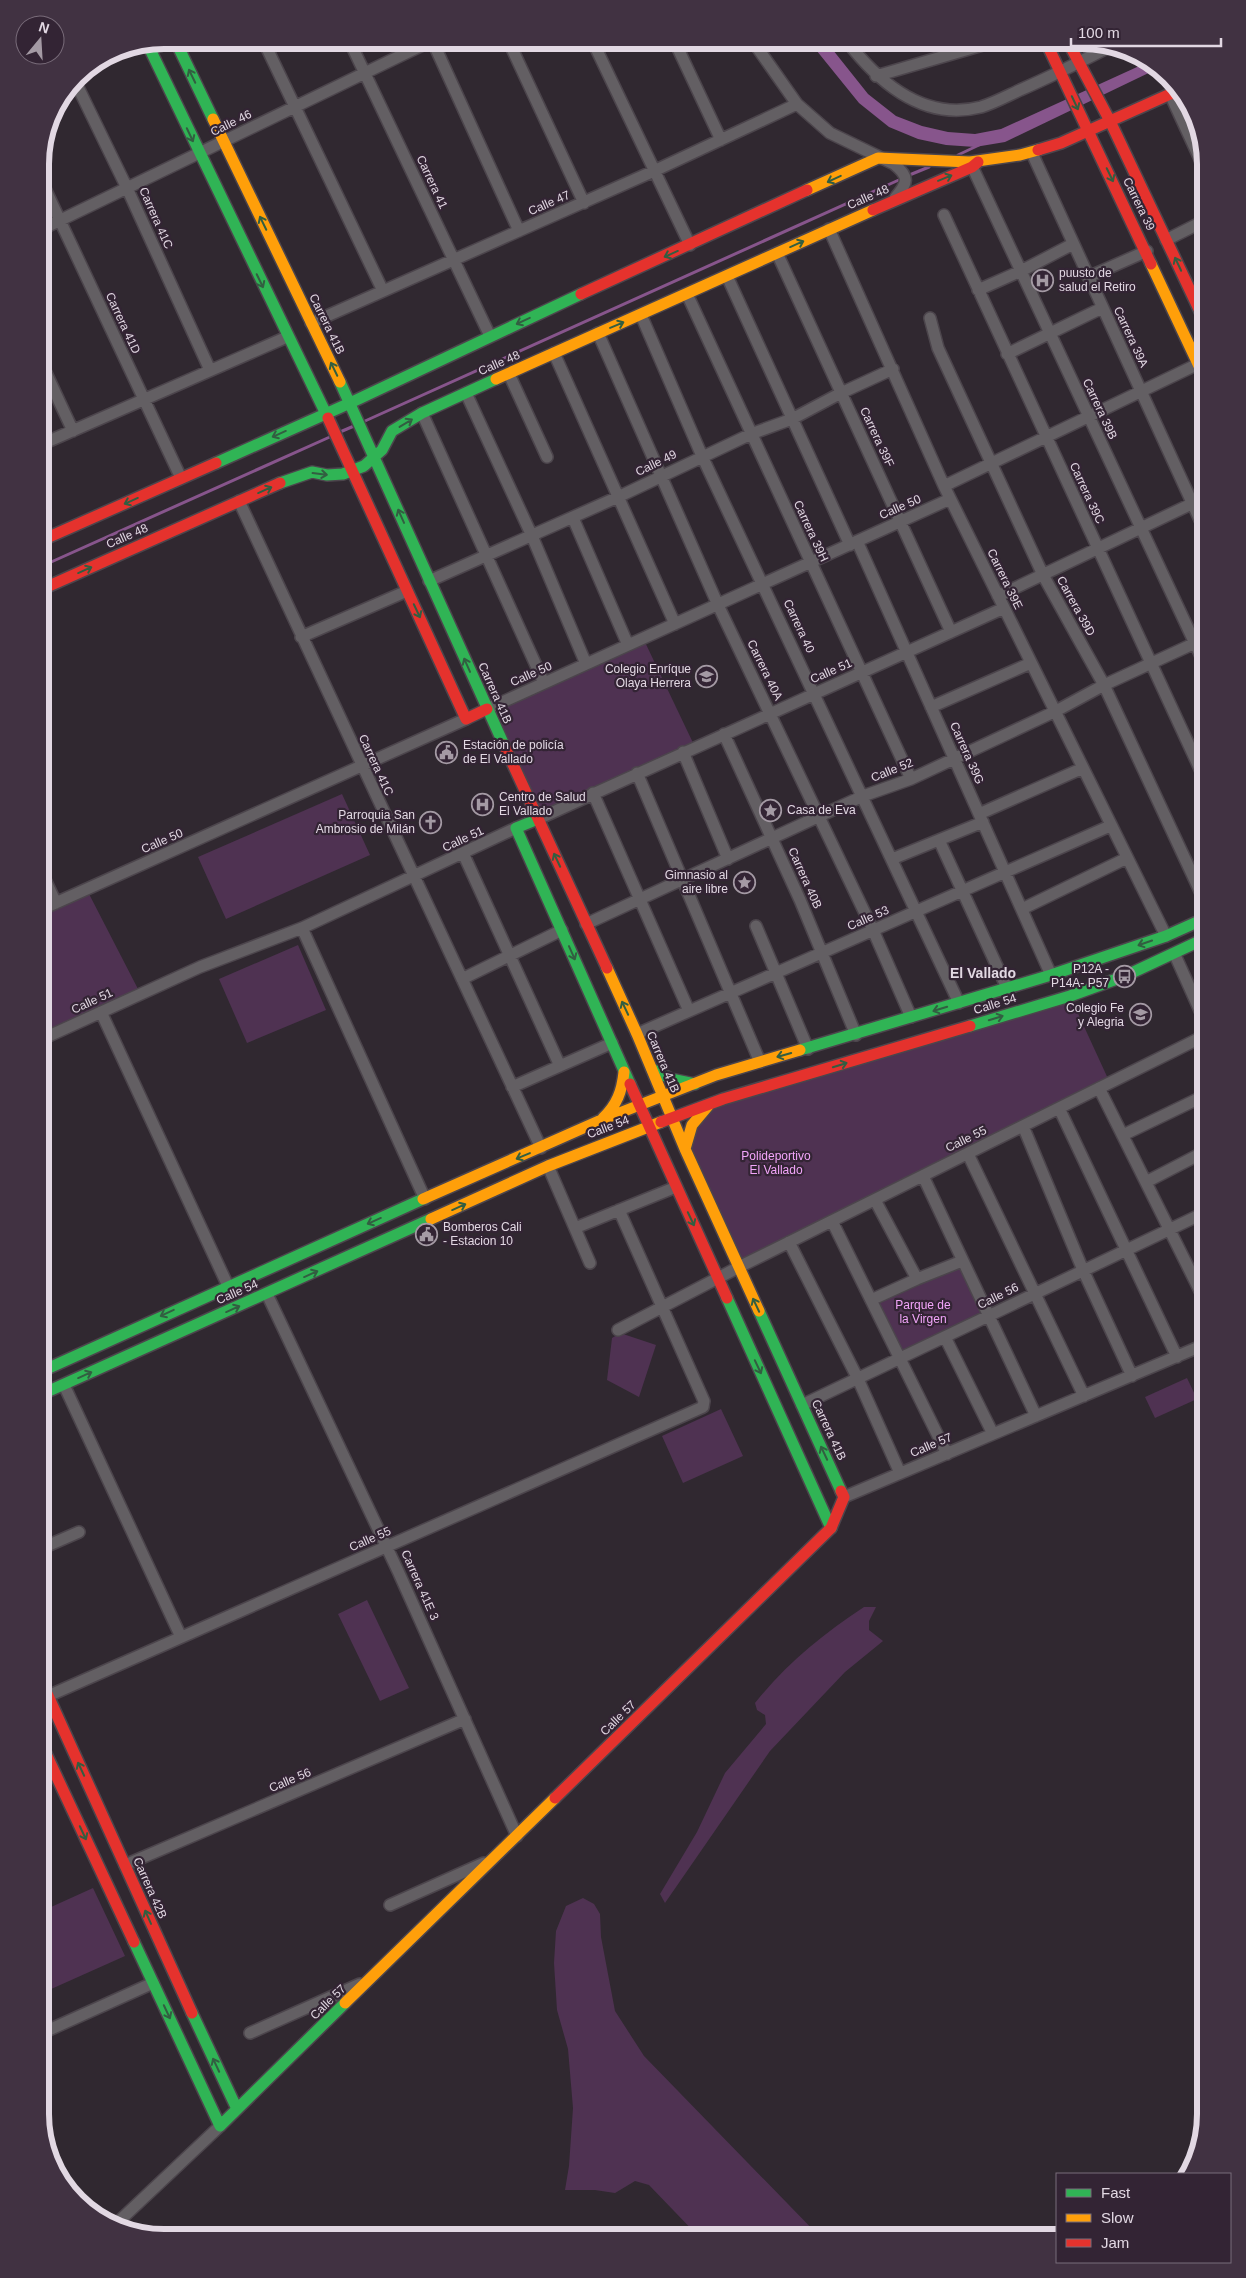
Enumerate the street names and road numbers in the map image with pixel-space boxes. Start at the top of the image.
street label: Calle 46 [208,107,254,139]
street label: Carrera 41 [414,153,451,211]
street label: Carrera 39 [1120,175,1158,233]
street label: Calle 48 [845,182,891,212]
street label: Carrera 41C [136,185,176,251]
street label: Calle 47 [526,188,572,218]
street label: Carrera 41D [103,290,143,356]
street label: Carrera 41B [306,292,348,356]
street label: Carrera 39A [1111,304,1151,370]
street label: Calle 48 [476,348,522,378]
street label: Carrera 39B [1080,376,1120,442]
street label: Carrera 39F [857,405,897,469]
street label: Calle 49 [633,447,679,479]
street label: Carrera 39C [1067,460,1107,526]
street label: Calle 50 [877,492,923,522]
street label: Carrera 39H [791,498,831,564]
street label: Calle 48 [104,521,150,551]
street label: Carrera 39E [984,547,1026,611]
street label: Carrera 39D [1054,574,1098,639]
street label: Carrera 40 [781,597,818,655]
street label: Carrera 40A [744,638,786,702]
street label: Calle 51 [808,656,854,686]
street label: Calle 50 [508,659,554,689]
street label: Carrera 41B [475,660,515,726]
street label: Carrera 39G [947,720,987,786]
street label: Carrera 41C [356,732,396,798]
street label: Calle 52 [869,755,915,785]
street label: Calle 51 [440,823,486,855]
street label: Calle 50 [139,826,185,856]
street label: Carrera 40B [785,845,825,911]
street label: Calle 53 [845,903,891,933]
street label: Calle 51 [69,985,115,1017]
street label: Calle 54 [972,991,1018,1017]
street label: Carrera 41B [644,1029,682,1095]
street label: Calle 54 [585,1112,631,1141]
street label: Calle 55 [943,1123,989,1155]
street label: Calle 54 [214,1277,260,1307]
street label: Calle 56 [975,1280,1021,1312]
street label: Carrera 41B [809,1397,849,1463]
street label: Calle 57 [908,1430,954,1460]
street label: Calle 55 [347,1524,393,1554]
street label: Carrera 41E 3 [398,1548,442,1623]
street label: Calle 57 [597,1697,639,1738]
street label: Calle 56 [267,1765,313,1795]
street label: Carrera 42B [130,1855,170,1921]
street label: Calle 57 [307,1981,349,2022]

